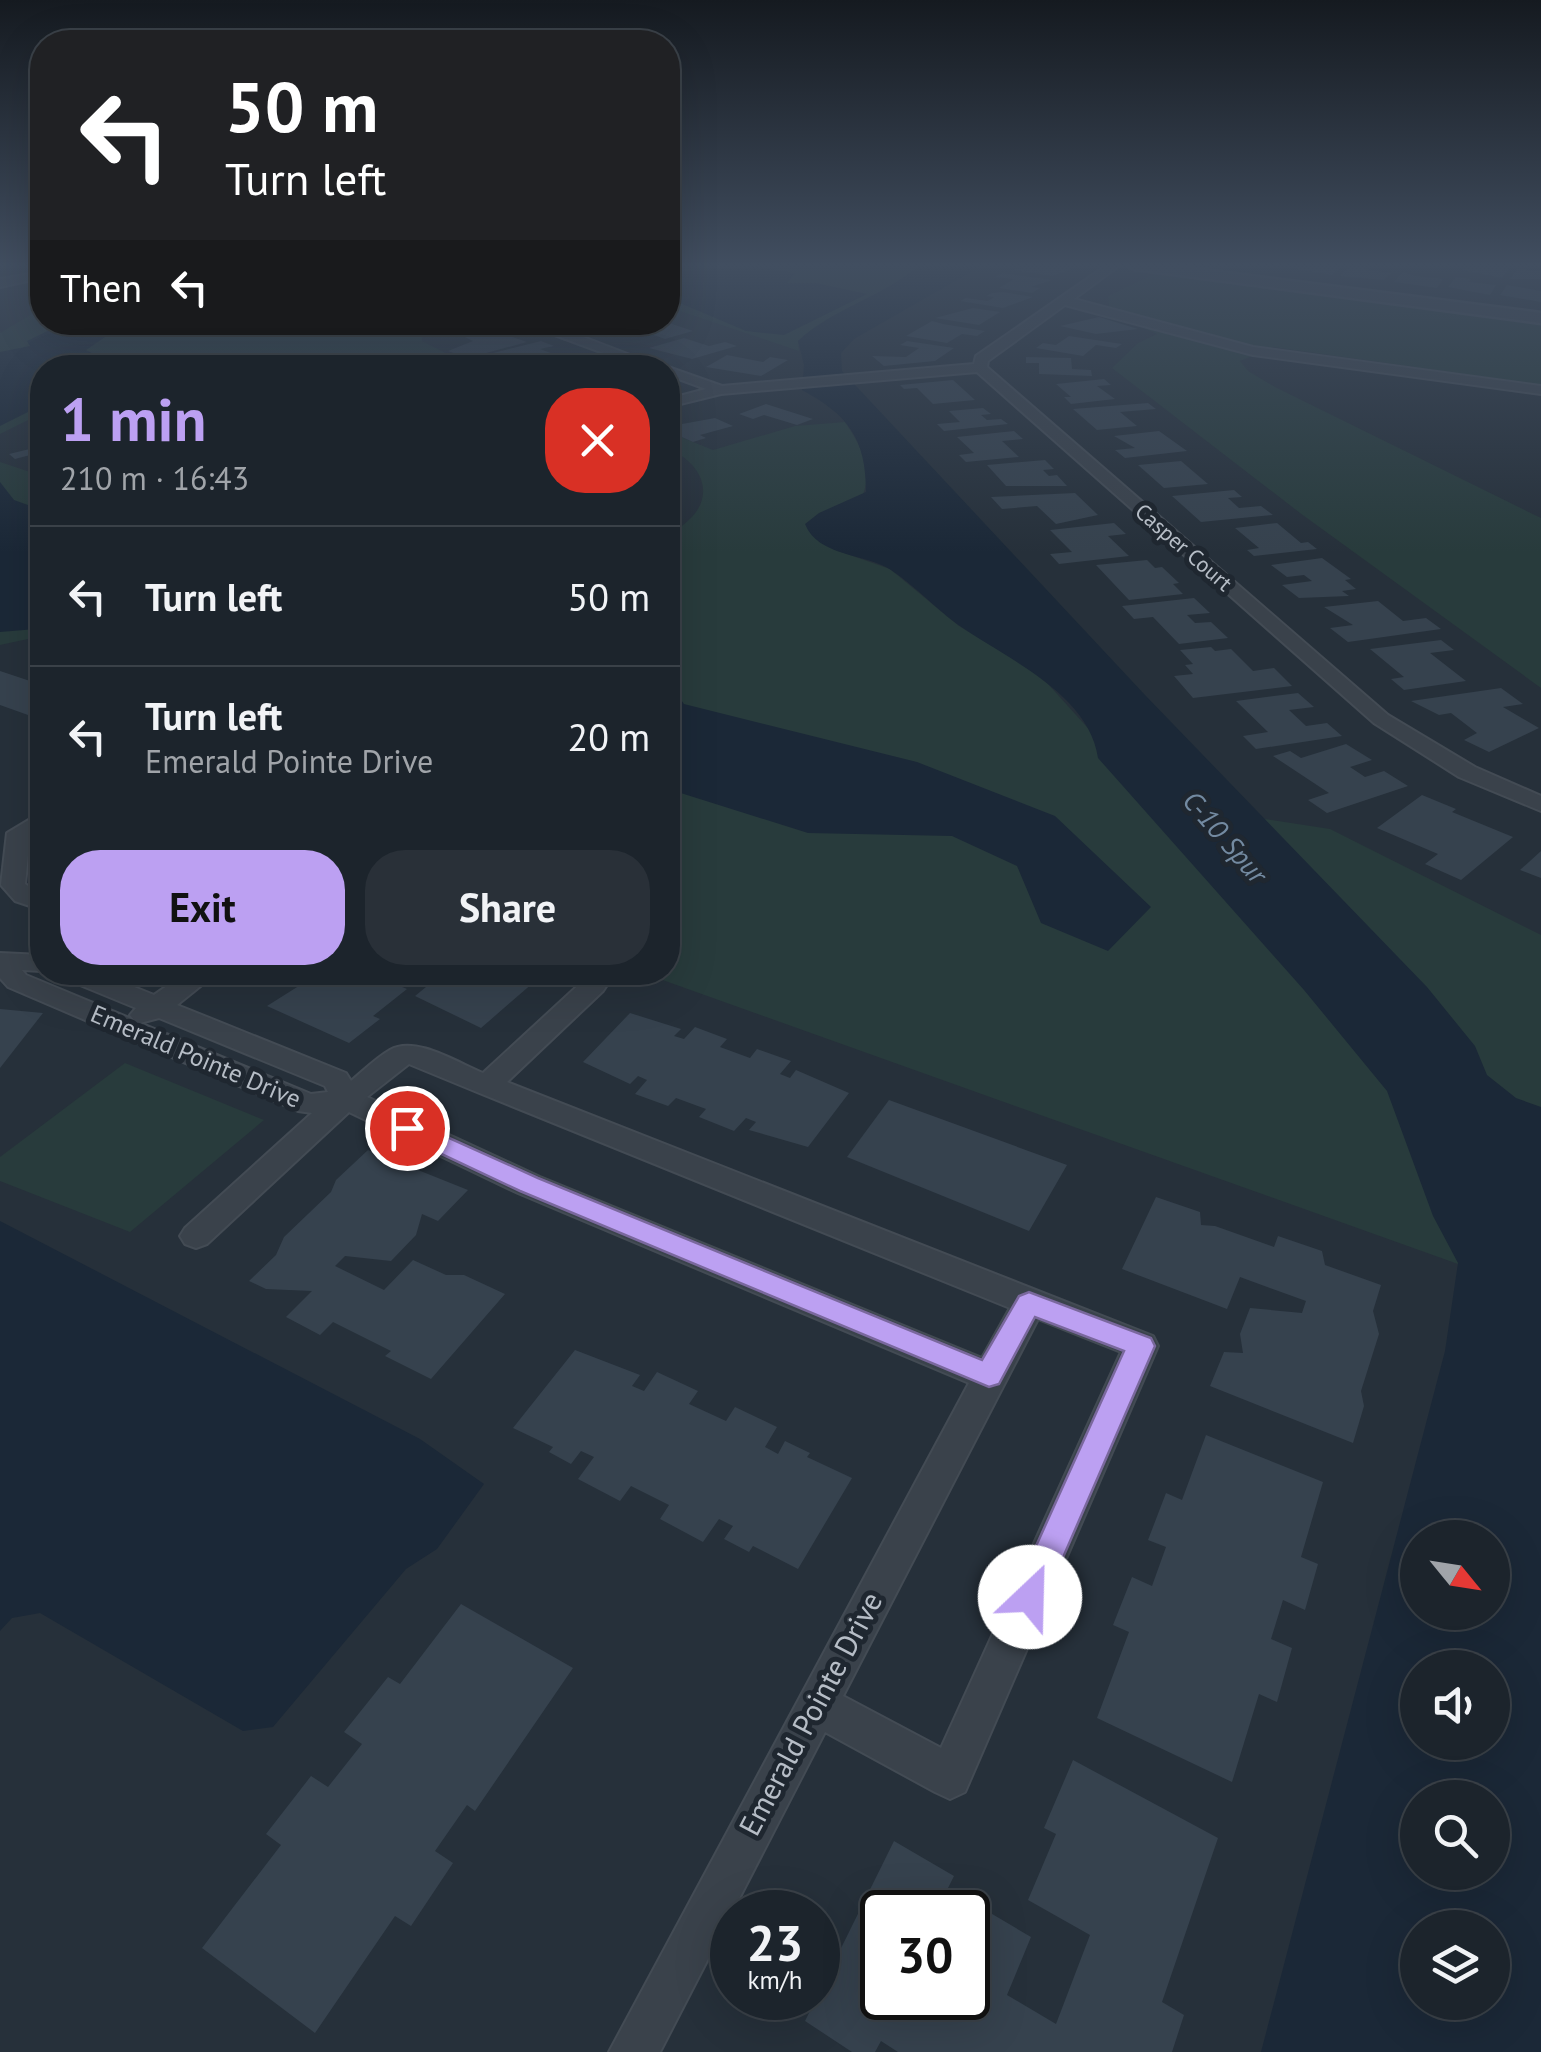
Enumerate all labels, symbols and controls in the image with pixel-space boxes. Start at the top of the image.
text: 50 m [225,61,378,151]
icon: left [60,70,190,200]
text: Turn left [225,149,386,207]
icon: left [162,260,217,315]
text: Then [60,263,142,312]
text: 1 min [60,380,206,458]
button: close [545,388,650,493]
text: 210 m · 16:43 [60,457,249,499]
street label: Casper Court [1130,497,1239,597]
icon: left [60,569,115,624]
text: Turn left [145,572,282,621]
text: 50 m [568,572,650,621]
text: Turn left [145,691,282,740]
icon: left [60,709,115,764]
text: 20 m [568,712,650,761]
text: Emerald Pointe Drive [145,740,433,782]
water label: C-10 Spur [1175,783,1277,892]
button: Exit [60,850,345,965]
button: Share [365,850,650,965]
street label: Emerald Pointe Drive [86,997,306,1115]
pin [365,1086,450,1171]
icon: arrive [380,1101,435,1156]
north arrow [1400,1520,1510,1630]
map controls [1400,1520,1510,2020]
position arrow [978,1545,1082,1649]
street label: Emerald Pointe Drive [729,1585,890,1842]
button: sound [1400,1650,1510,1760]
button: search [1400,1780,1510,1890]
speed limit sign: 30 [860,1890,990,2020]
text: 23 [747,1910,803,1975]
button: layers [1400,1910,1510,2020]
text: km/h [748,1964,802,1996]

